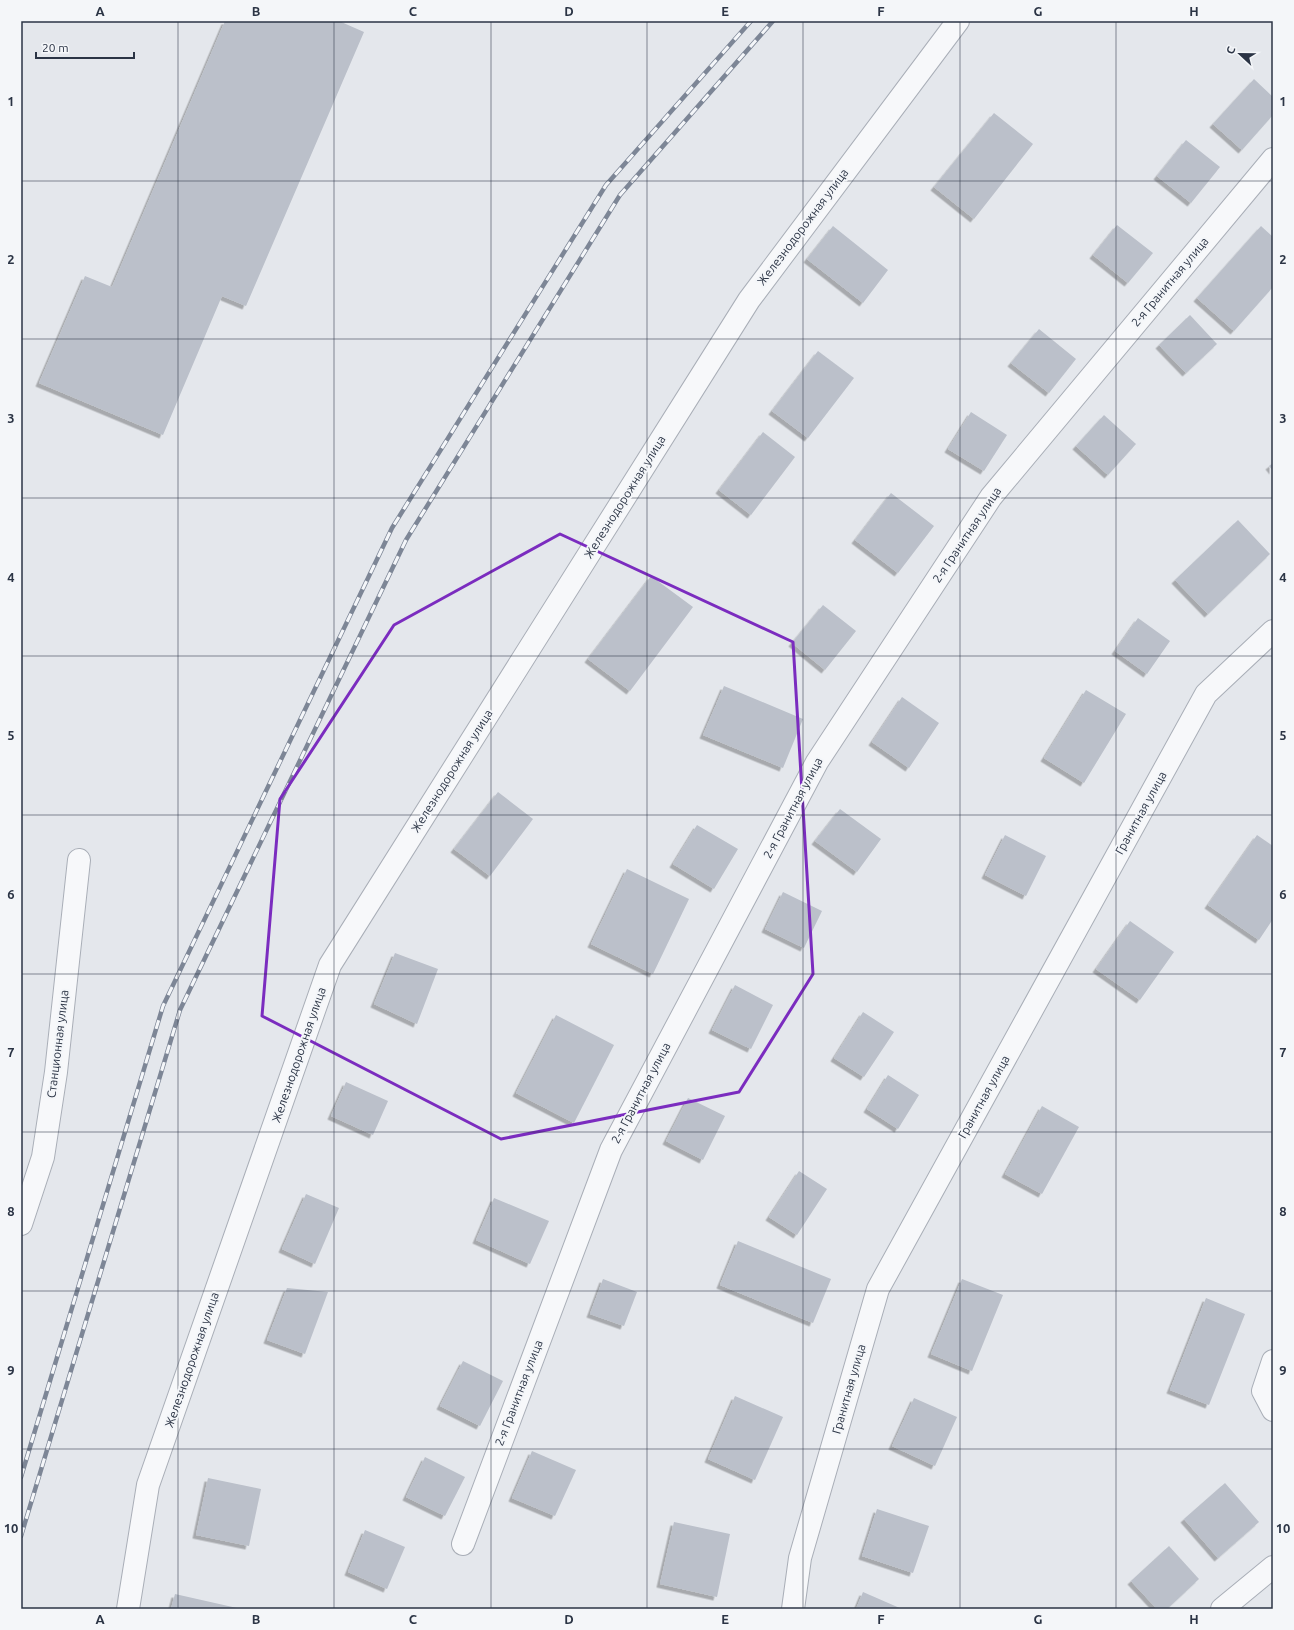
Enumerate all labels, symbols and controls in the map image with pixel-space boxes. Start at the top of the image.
text: A [95,4,105,18]
text: B [252,4,261,18]
text: C [409,4,418,18]
text: D [564,4,574,18]
text: E [721,4,729,18]
text: F [877,4,885,18]
text: G [1034,4,1043,18]
text: H [1189,4,1199,18]
scale bar [36,34,134,60]
north arrow [1220,34,1260,74]
text: 20 m [42,41,69,54]
text: С [1224,45,1238,56]
text: 1 [7,94,15,108]
text: 1 [1279,94,1287,108]
street label: Железнодорожная улица [755,166,851,287]
street label: 2-я Гранитная улица [1129,234,1211,329]
text: 2 [7,252,15,266]
text: 2 [1279,252,1287,266]
text: 3 [7,411,15,425]
text: 3 [1279,411,1287,425]
street label: Железнодорожная улица [581,433,668,561]
street label: 2-я Гранитная улица [930,485,1003,585]
text: 4 [7,570,15,584]
text: 4 [1279,570,1287,584]
street label: Железнодорожная улица [408,707,495,835]
text: 5 [7,728,15,742]
text: 5 [1279,728,1287,742]
street label: 2-я Гранитная улица [760,755,825,860]
street label: Гранитная улица [1112,769,1169,857]
text: 6 [7,887,15,901]
text: 6 [1279,887,1287,901]
street label: Железнодорожная улица [269,985,328,1124]
street label: Станционная улица [44,989,71,1099]
street label: 2-я Гранитная улица [608,1040,673,1145]
text: 7 [7,1045,15,1059]
text: 7 [1279,1045,1287,1059]
street label: Гранитная улица [955,1053,1012,1141]
text: 8 [7,1204,15,1218]
text: 8 [1279,1204,1287,1218]
street label: Железнодорожная улица [162,1290,221,1429]
street label: 2-я Гранитная улица [492,1338,545,1448]
street label: Гранитная улица [829,1342,868,1435]
text: 9 [7,1363,15,1377]
text: 9 [1279,1363,1287,1377]
text: 10 [4,1521,18,1535]
text: 10 [1276,1521,1290,1535]
text: A [95,1612,105,1626]
text: B [252,1612,261,1626]
text: C [409,1612,418,1626]
text: D [564,1612,574,1626]
text: E [721,1612,729,1626]
text: F [877,1612,885,1626]
text: G [1034,1612,1043,1626]
text: H [1189,1612,1199,1626]

